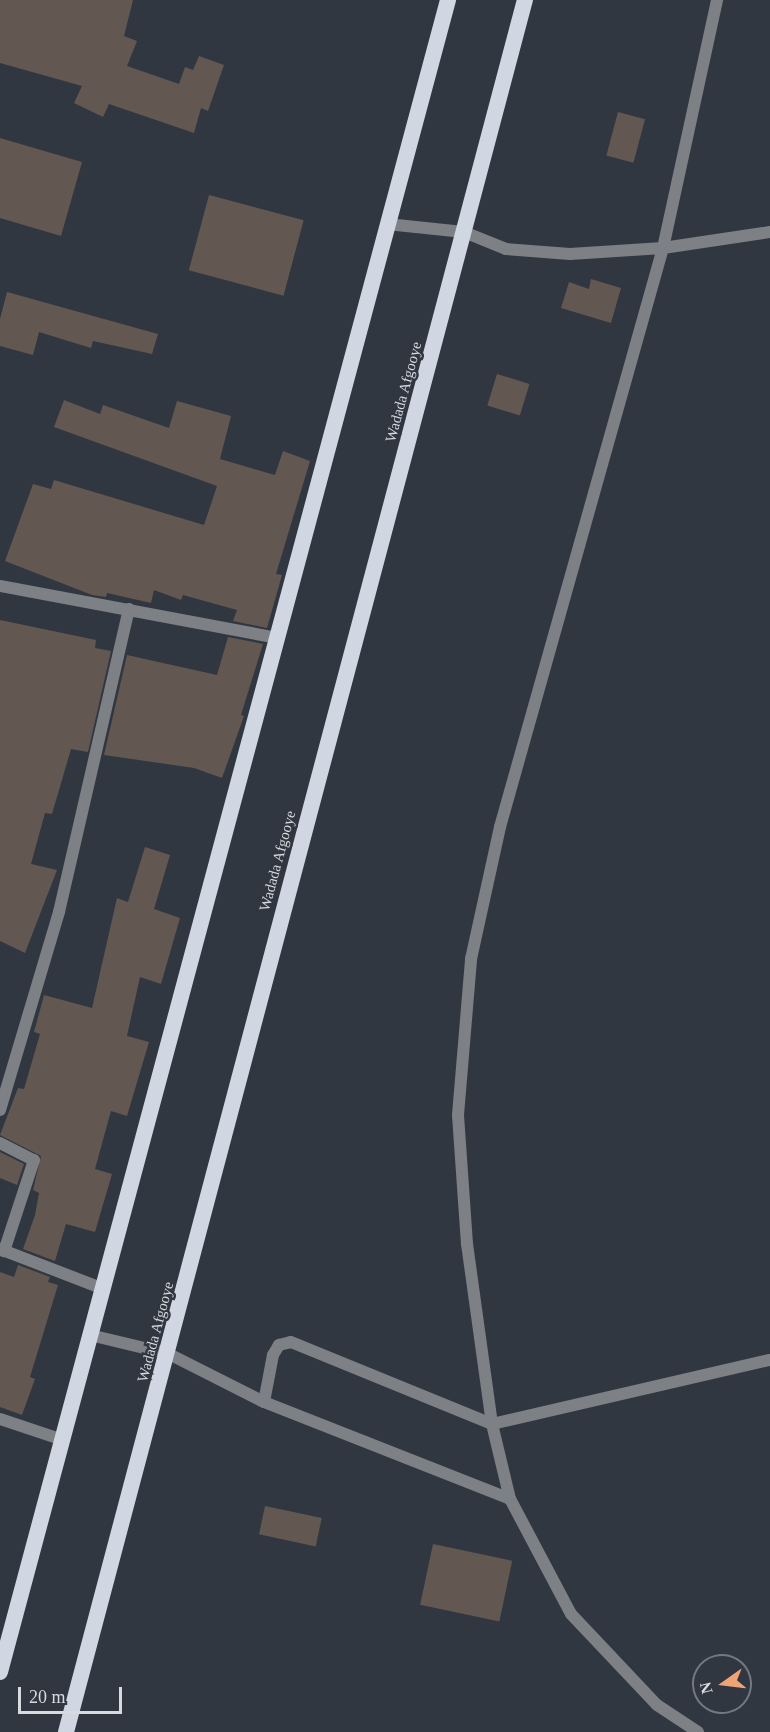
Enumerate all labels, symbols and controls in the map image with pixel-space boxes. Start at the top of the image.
street label: Wadada Afgooye [380,332,428,452]
street label: Wadada Afgooye [254,801,302,921]
street label: Wadada Afgooye [132,1272,180,1392]
north arrow [692,1654,752,1714]
scale bar [21,1675,124,1713]
text: N [696,1680,716,1696]
text: 20 m [29,1687,66,1707]

